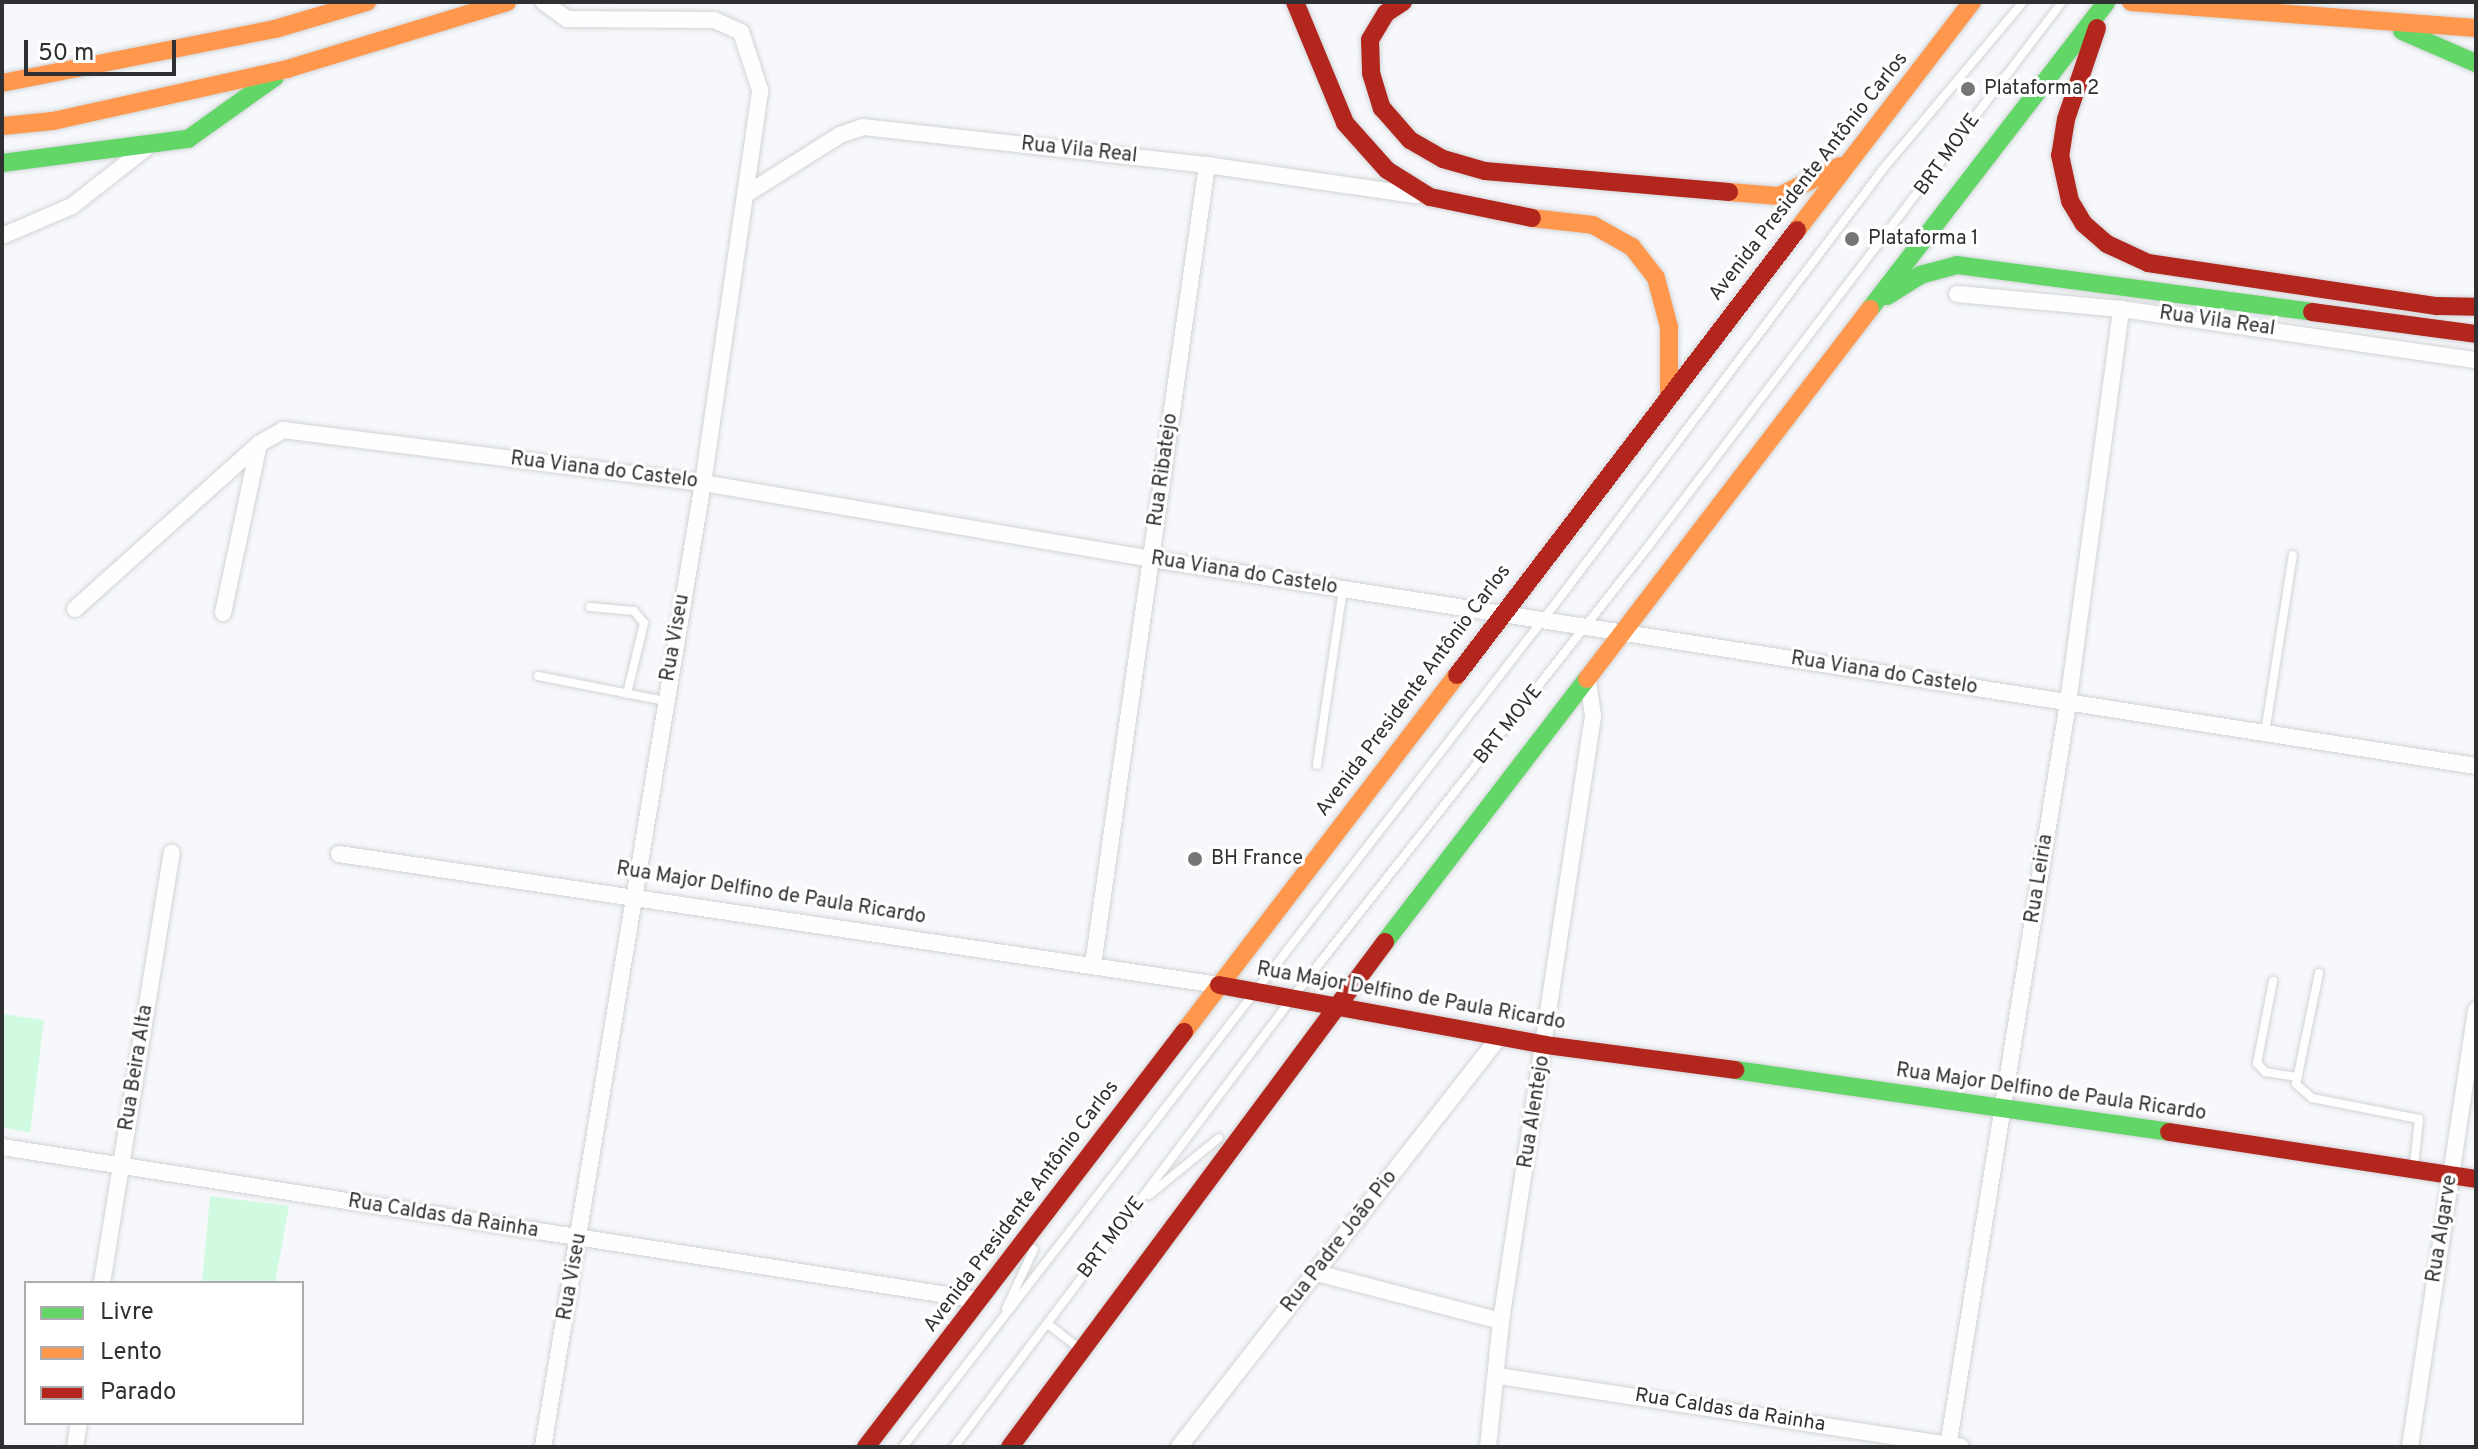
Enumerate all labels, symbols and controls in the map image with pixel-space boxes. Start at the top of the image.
scale bar [28,24,180,74]
text: 50 m [38,39,94,69]
street label: Avenida Presidente Antônio Carlos [1704,48,1914,306]
place label: Plataforma 2 [1984,77,2099,101]
marker: Plataforma 2 [1959,80,1977,98]
street label: BRT MOVE [1910,109,1986,201]
street label: Rua Vila Real [1019,133,1139,169]
place label: Plataforma 1 [1868,227,1979,251]
marker: Plataforma 1 [1843,230,1861,248]
street label: Rua Vila Real [2157,302,2277,342]
street label: Rua Ribatejo [1144,412,1184,528]
street label: Rua Viana do Castelo [509,448,699,494]
street label: Rua Viana do Castelo [1149,547,1339,601]
street label: Avenida Presidente Antônio Carlos [1311,560,1517,822]
street label: Rua Viseu [656,592,696,684]
street label: Rua Viana do Castelo [1789,647,1979,701]
street label: BRT MOVE [1469,680,1549,770]
street label: Rua Leiria [2021,833,2059,925]
place label: BH France [1211,847,1303,871]
marker: BH France [1186,850,1204,868]
street label: Rua Major Delfino de Paula Ricardo [614,858,928,930]
street label: Rua Major Delfino de Paula Ricardo [1255,958,1567,1036]
street label: Rua Beira Alta [115,1003,159,1133]
street label: Rua Alentejo [1514,1053,1556,1171]
street label: Rua Major Delfino de Paula Ricardo [1894,1059,2208,1127]
street label: Avenida Presidente Antônio Carlos [919,1076,1125,1338]
street label: Rua Padre João Pio [1277,1166,1403,1318]
street label: Rua Algarve [2423,1173,2463,1285]
street label: Rua Caldas da Rainha [346,1190,540,1244]
street label: BRT MOVE [1073,1192,1151,1284]
street label: Rua Viseu [553,1231,593,1323]
legend [24,1281,304,1425]
text: Livre [100,1298,154,1328]
text: Lento [100,1338,162,1368]
text: Parado [100,1378,176,1408]
street label: Rua Caldas da Rainha [1633,1384,1827,1438]

